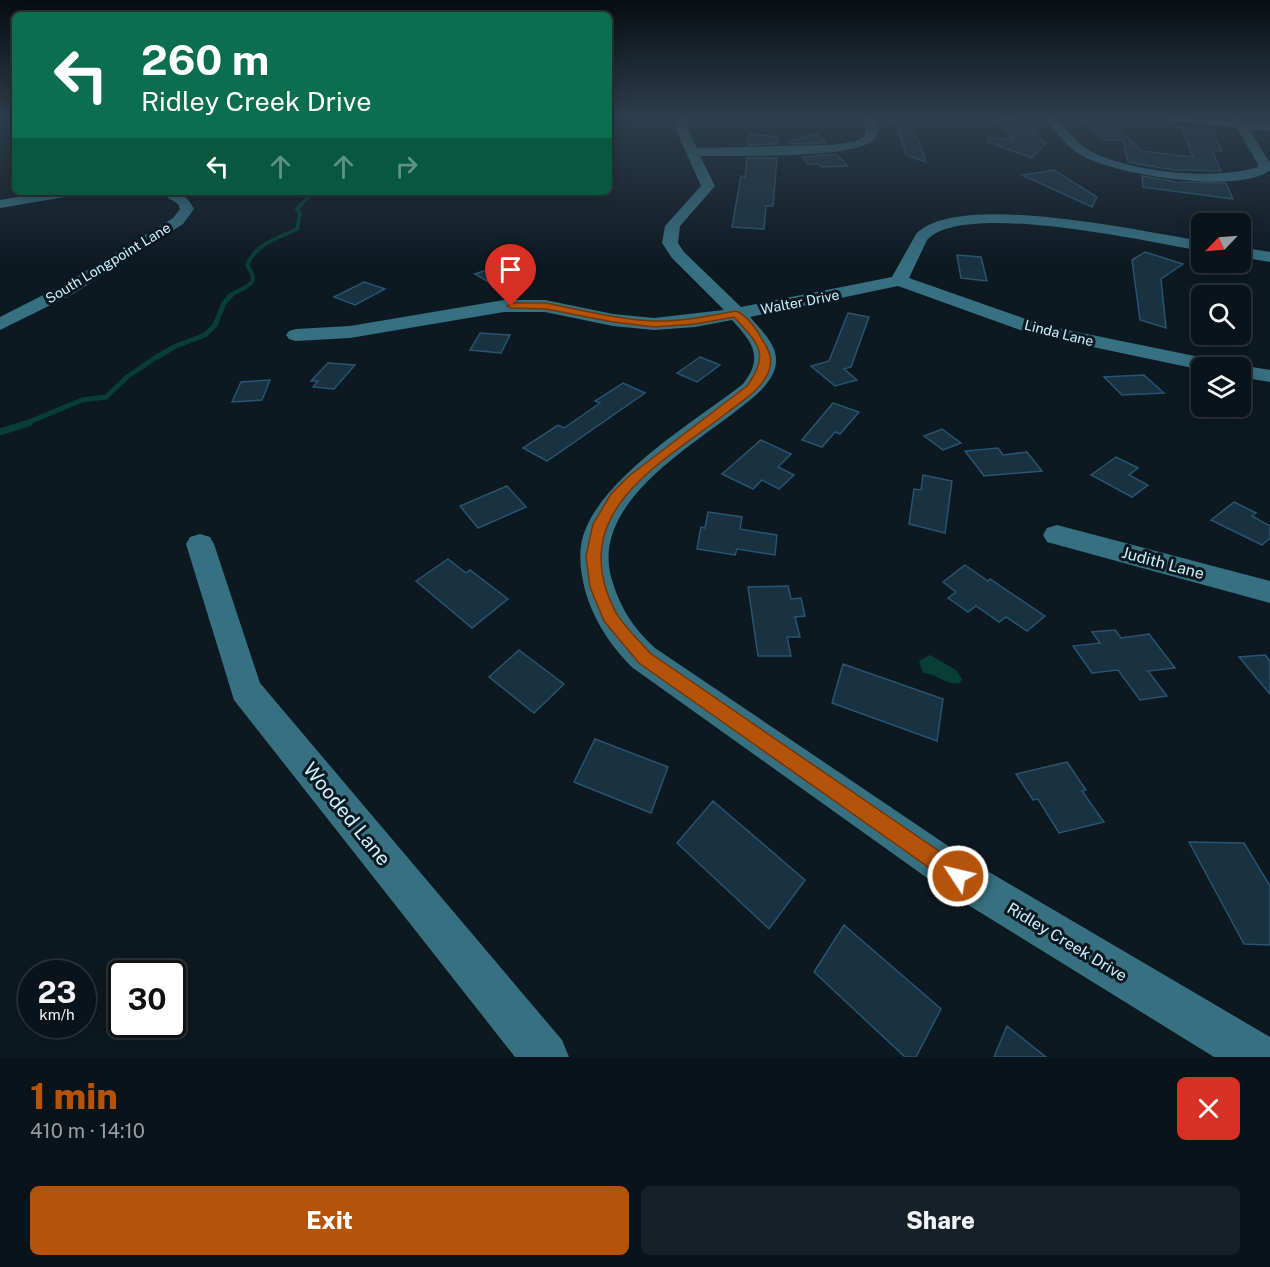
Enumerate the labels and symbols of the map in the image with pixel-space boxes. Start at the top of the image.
north arrow [1191,213,1251,273]
street label: South Longpoint Lane [43,219,173,307]
pin [485,244,536,306]
street label: Walter Drive [759,287,841,317]
street label: Linda Lane [1023,317,1095,349]
street label: Judith Lane [1120,543,1206,583]
street label: Wooded Lane [298,757,396,871]
position arrow [926,844,990,908]
street label: Ridley Creek Drive [1004,899,1130,985]
speed limit sign: 30 [108,960,186,1038]

